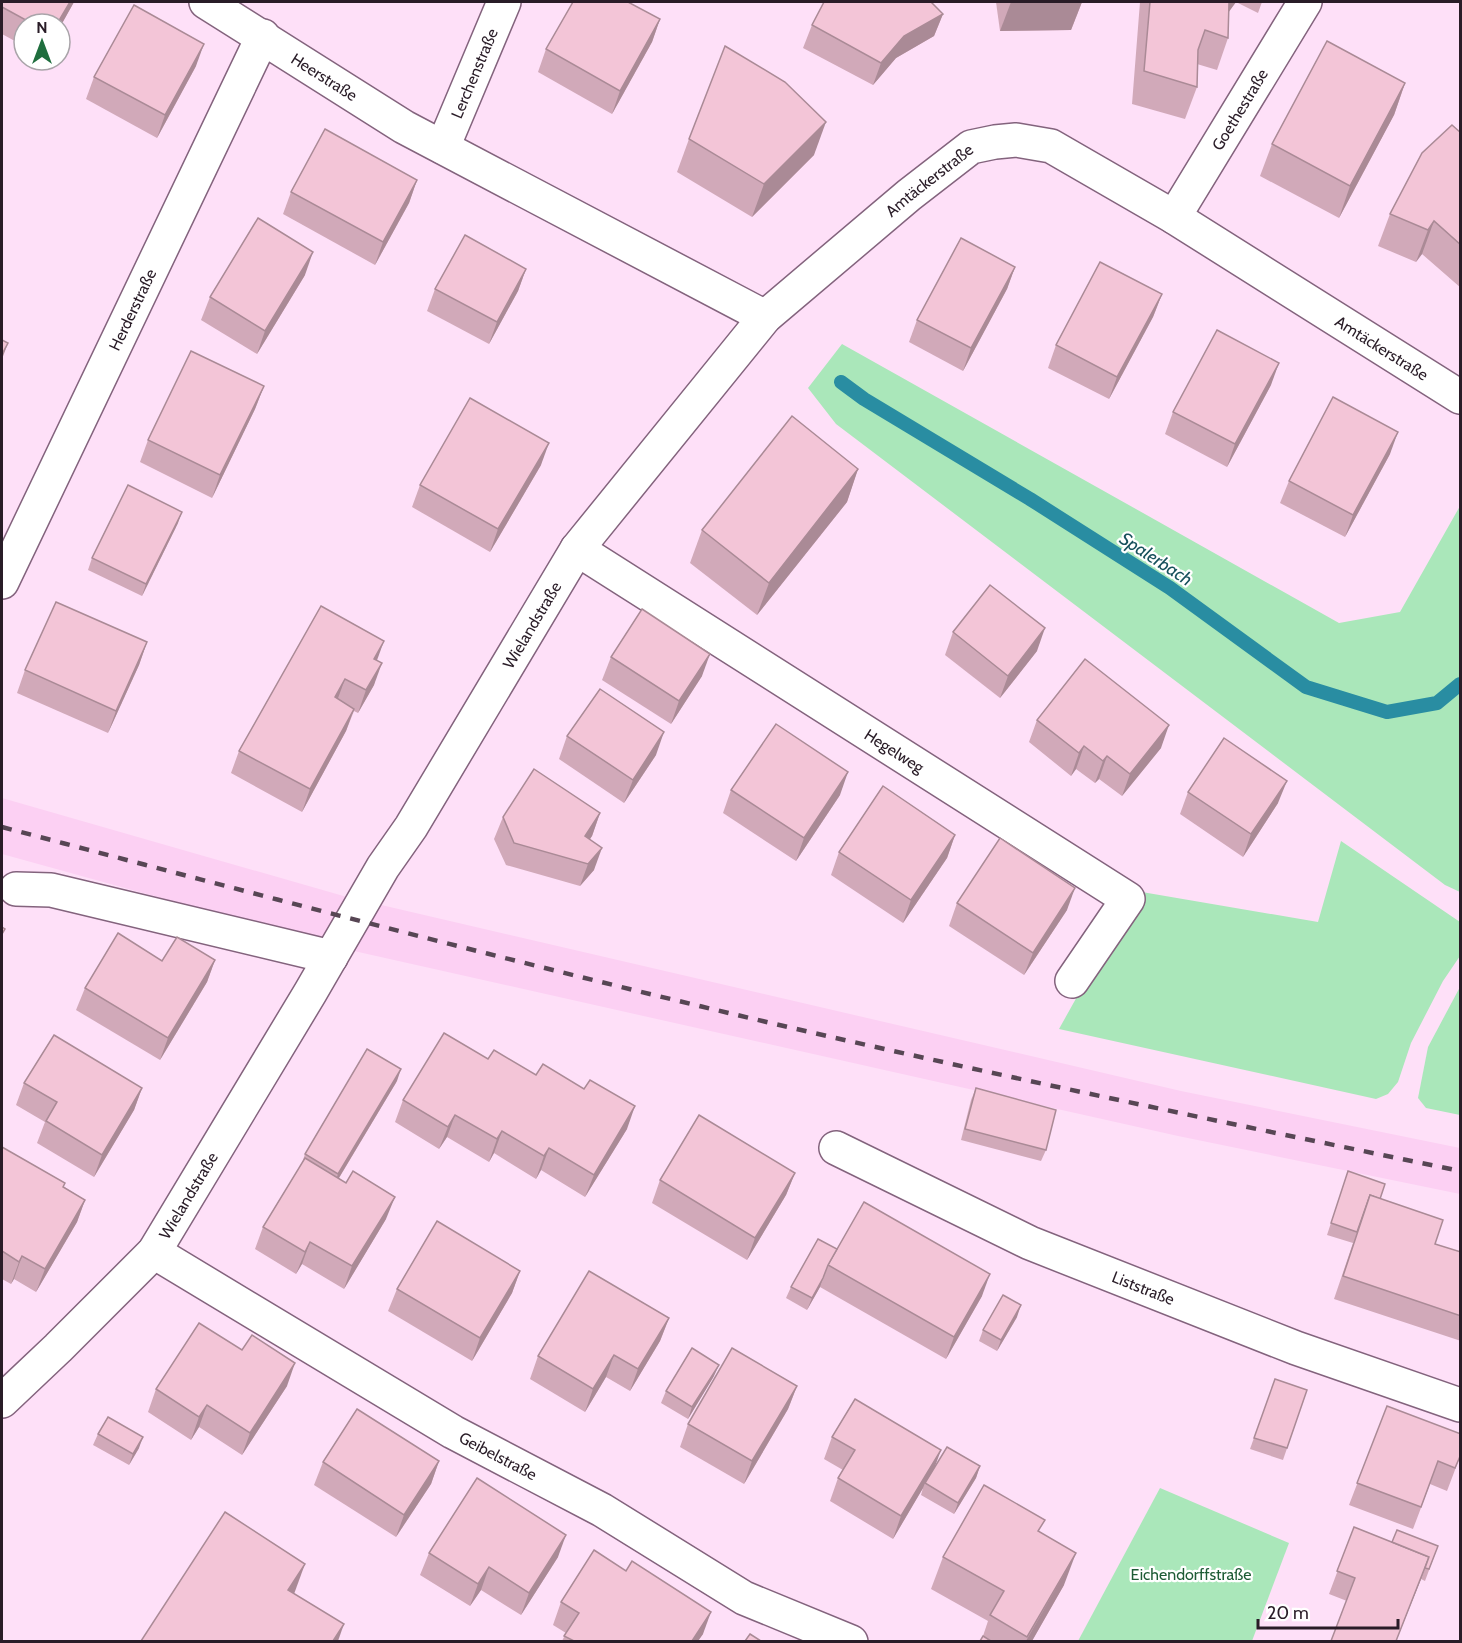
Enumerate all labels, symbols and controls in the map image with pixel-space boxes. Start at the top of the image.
north arrow [12,12,72,72]
text: N [36,18,48,37]
street label: Lerchenstraße [447,25,501,121]
street label: Heerstraße [288,49,361,105]
street label: Goethestraße [1208,65,1272,154]
street label: Amtäckerstraße [882,140,977,220]
street label: Herderstraße [105,266,160,353]
street label: Amtäckerstraße [1332,312,1432,384]
water label: Spalerbach [1116,527,1196,591]
street label: Wielandstraße [498,578,565,672]
street label: Hegelweg [861,725,929,777]
street label: Wielandstraße [155,1148,222,1242]
street label: Liststraße [1110,1267,1177,1309]
street label: Geibelstraße [456,1427,540,1484]
park label: Eichendorffstraße [1131,1565,1251,1584]
scale bar [1258,1592,1398,1630]
text: 20 m [1267,1602,1309,1624]

